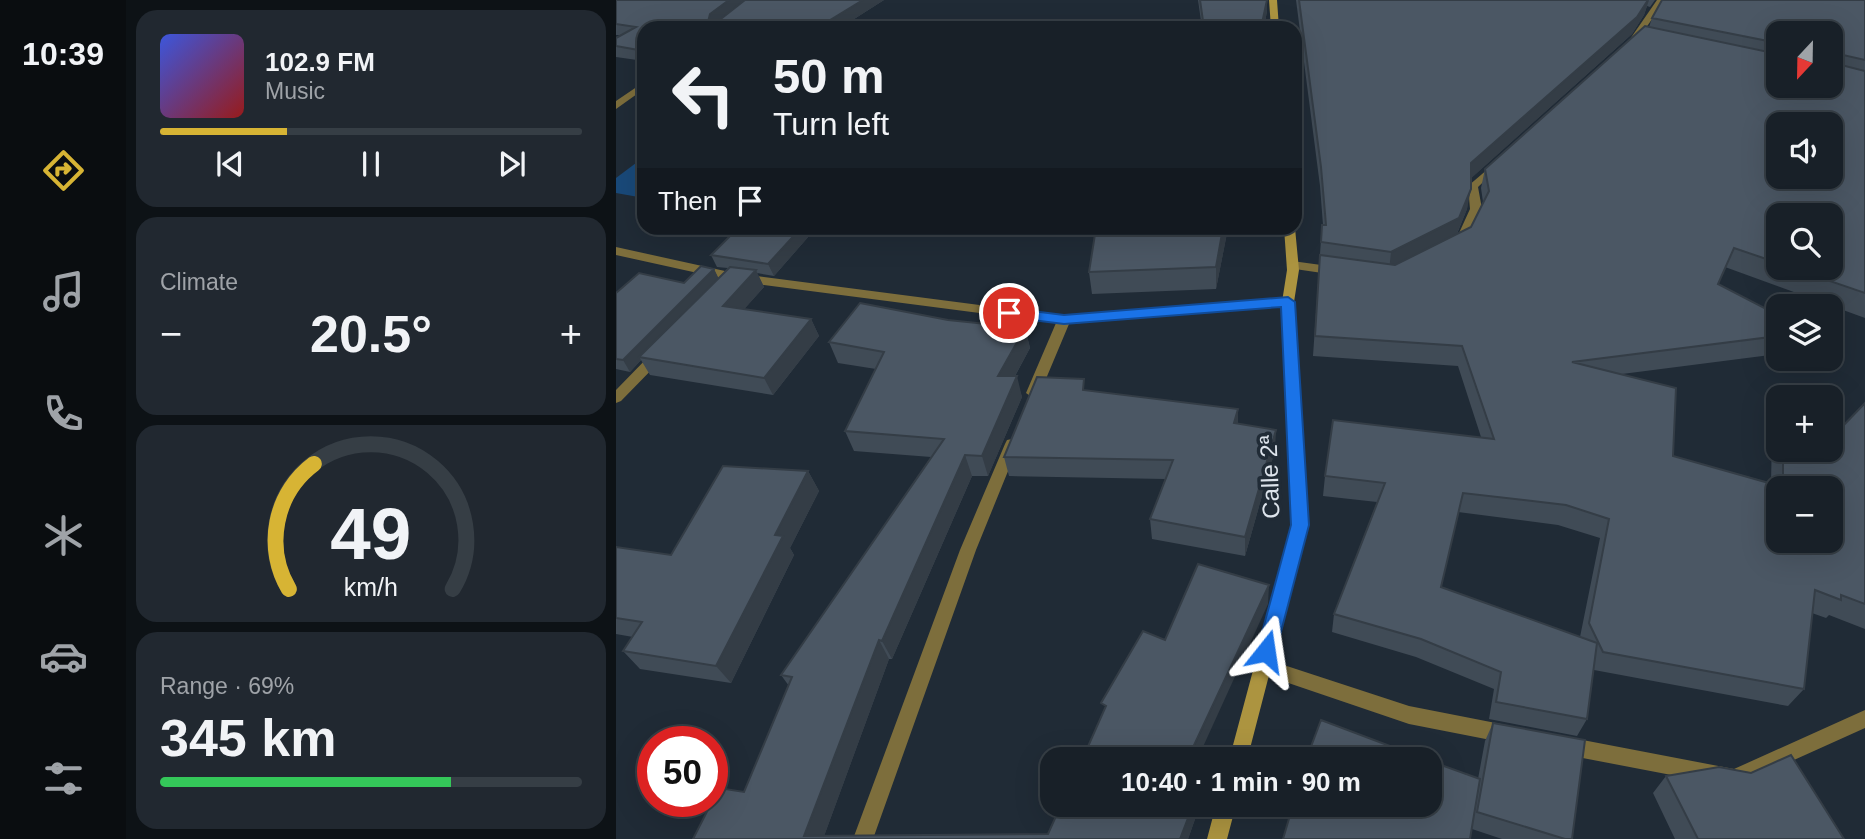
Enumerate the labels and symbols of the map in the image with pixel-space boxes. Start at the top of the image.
north arrow [1766,21,1843,98]
pin [979,283,1039,343]
street label: Calle 2ª [1255,435,1284,519]
position arrow [1229,614,1303,688]
speed limit sign: 50 [637,726,728,817]

